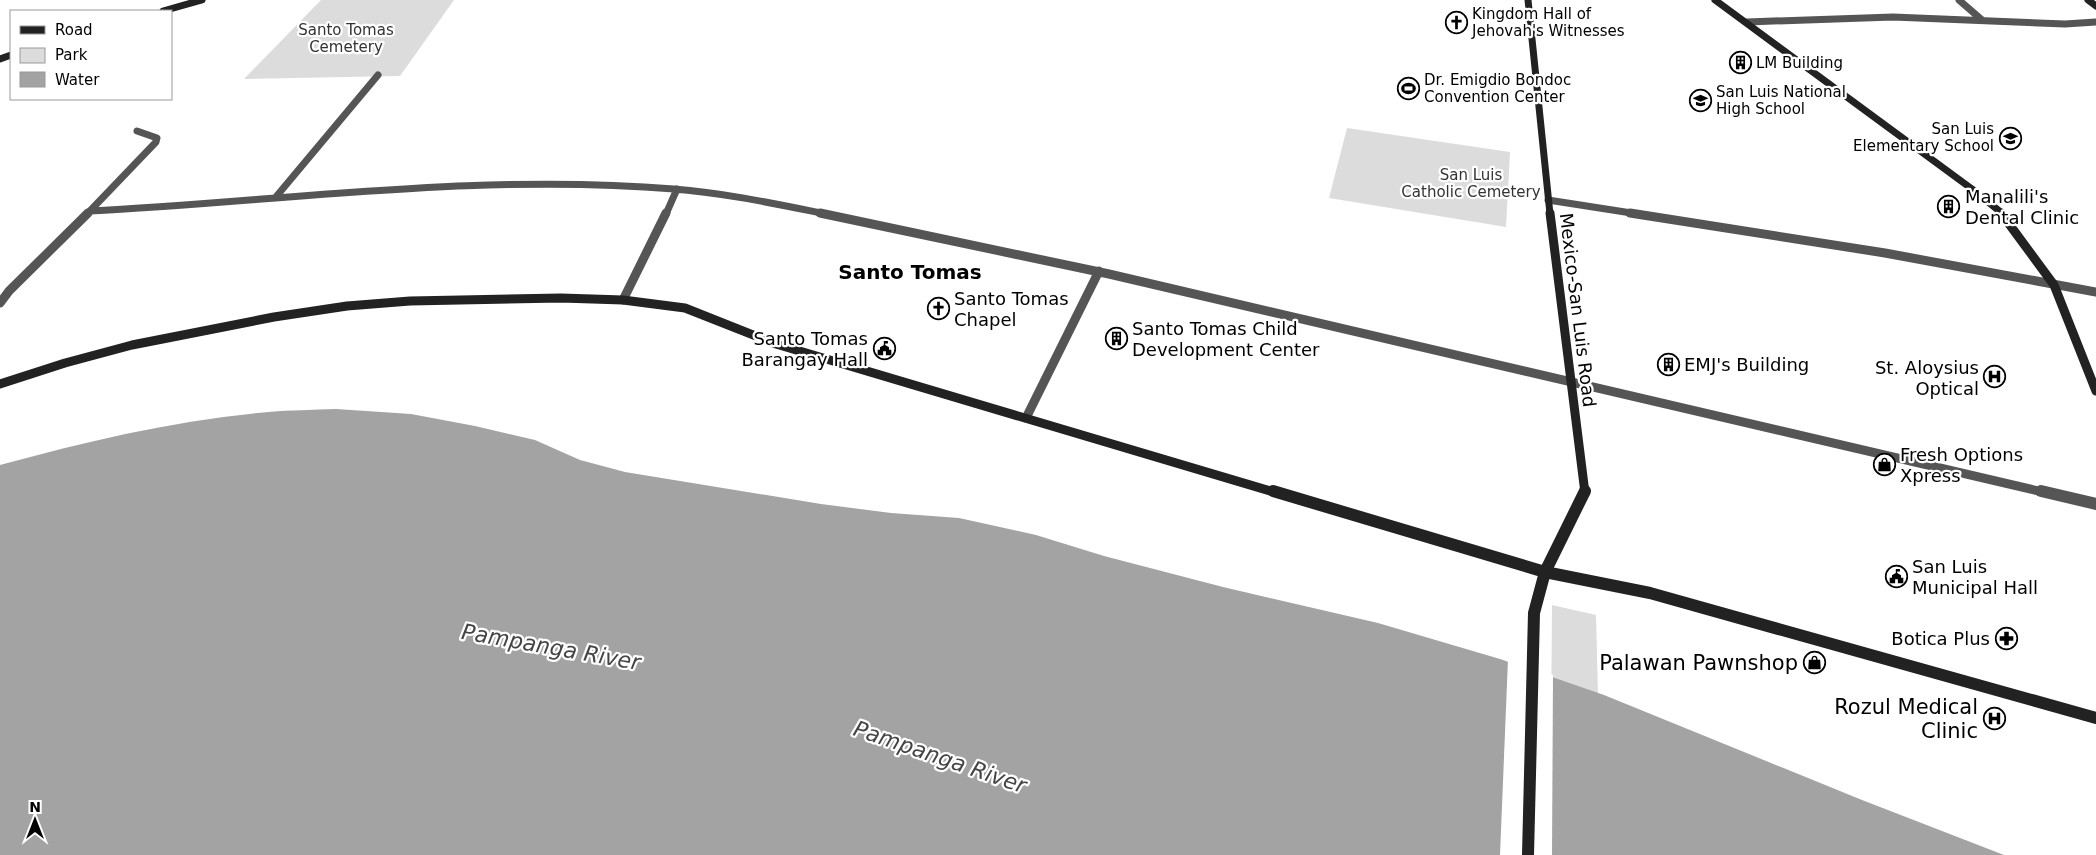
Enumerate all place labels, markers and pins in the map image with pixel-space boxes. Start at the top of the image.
place label: Kingdom Hall of Jehovah's Witnesses [1471,5,1625,40]
church icon: Kingdom Hall of Jehovah's Witnesses [1444,11,1468,35]
building icon: LM Building [1728,51,1752,75]
place label: LM Building [1756,54,1843,72]
place label: Dr. Emigdio Bondoc Convention Center [1424,71,1571,106]
sports icon: Dr. Emigdio Bondoc Convention Center [1396,77,1420,101]
place label: San Luis National High School [1716,83,1846,118]
school or university icon: San Luis National High School [1688,89,1712,113]
place label: San Luis Elementary School [1853,120,1994,155]
school or university icon: San Luis Elementary School [1998,126,2022,150]
place label: Manalili's Dental Clinic [1965,186,2079,228]
building icon: Manalili's Dental Clinic [1937,194,1961,218]
place label: Santo Tomas Chapel [954,288,1069,330]
church icon: Santo Tomas Chapel [926,296,950,320]
place label: Santo Tomas Child Development Center [1132,318,1320,360]
building icon: Santo Tomas Child Development Center [1104,326,1128,350]
place label: Santo Tomas Barangay Hall [741,328,868,370]
public building icon: Santo Tomas Barangay Hall [872,336,896,360]
building icon: EMJ's Building [1656,352,1680,376]
place label: EMJ's Building [1684,354,1809,375]
place label: St. Aloysius Optical [1875,357,1979,399]
hospital icon: St. Aloysius Optical [1983,365,2007,389]
place label: Fresh Options Xpress [1900,444,2023,486]
shop icon: Fresh Options Xpress [1872,452,1896,476]
place label: San Luis Municipal Hall [1912,556,2038,598]
public building icon: San Luis Municipal Hall [1884,564,1908,588]
pharmacy icon: Botica Plus [1994,626,2018,650]
place label: Botica Plus [1891,628,1990,649]
place label: Palawan Pawnshop [1599,651,1798,675]
shop icon: Palawan Pawnshop [1802,651,1826,675]
place label: Rozul Medical Clinic [1834,695,1978,743]
hospital icon: Rozul Medical Clinic [1982,707,2006,731]

